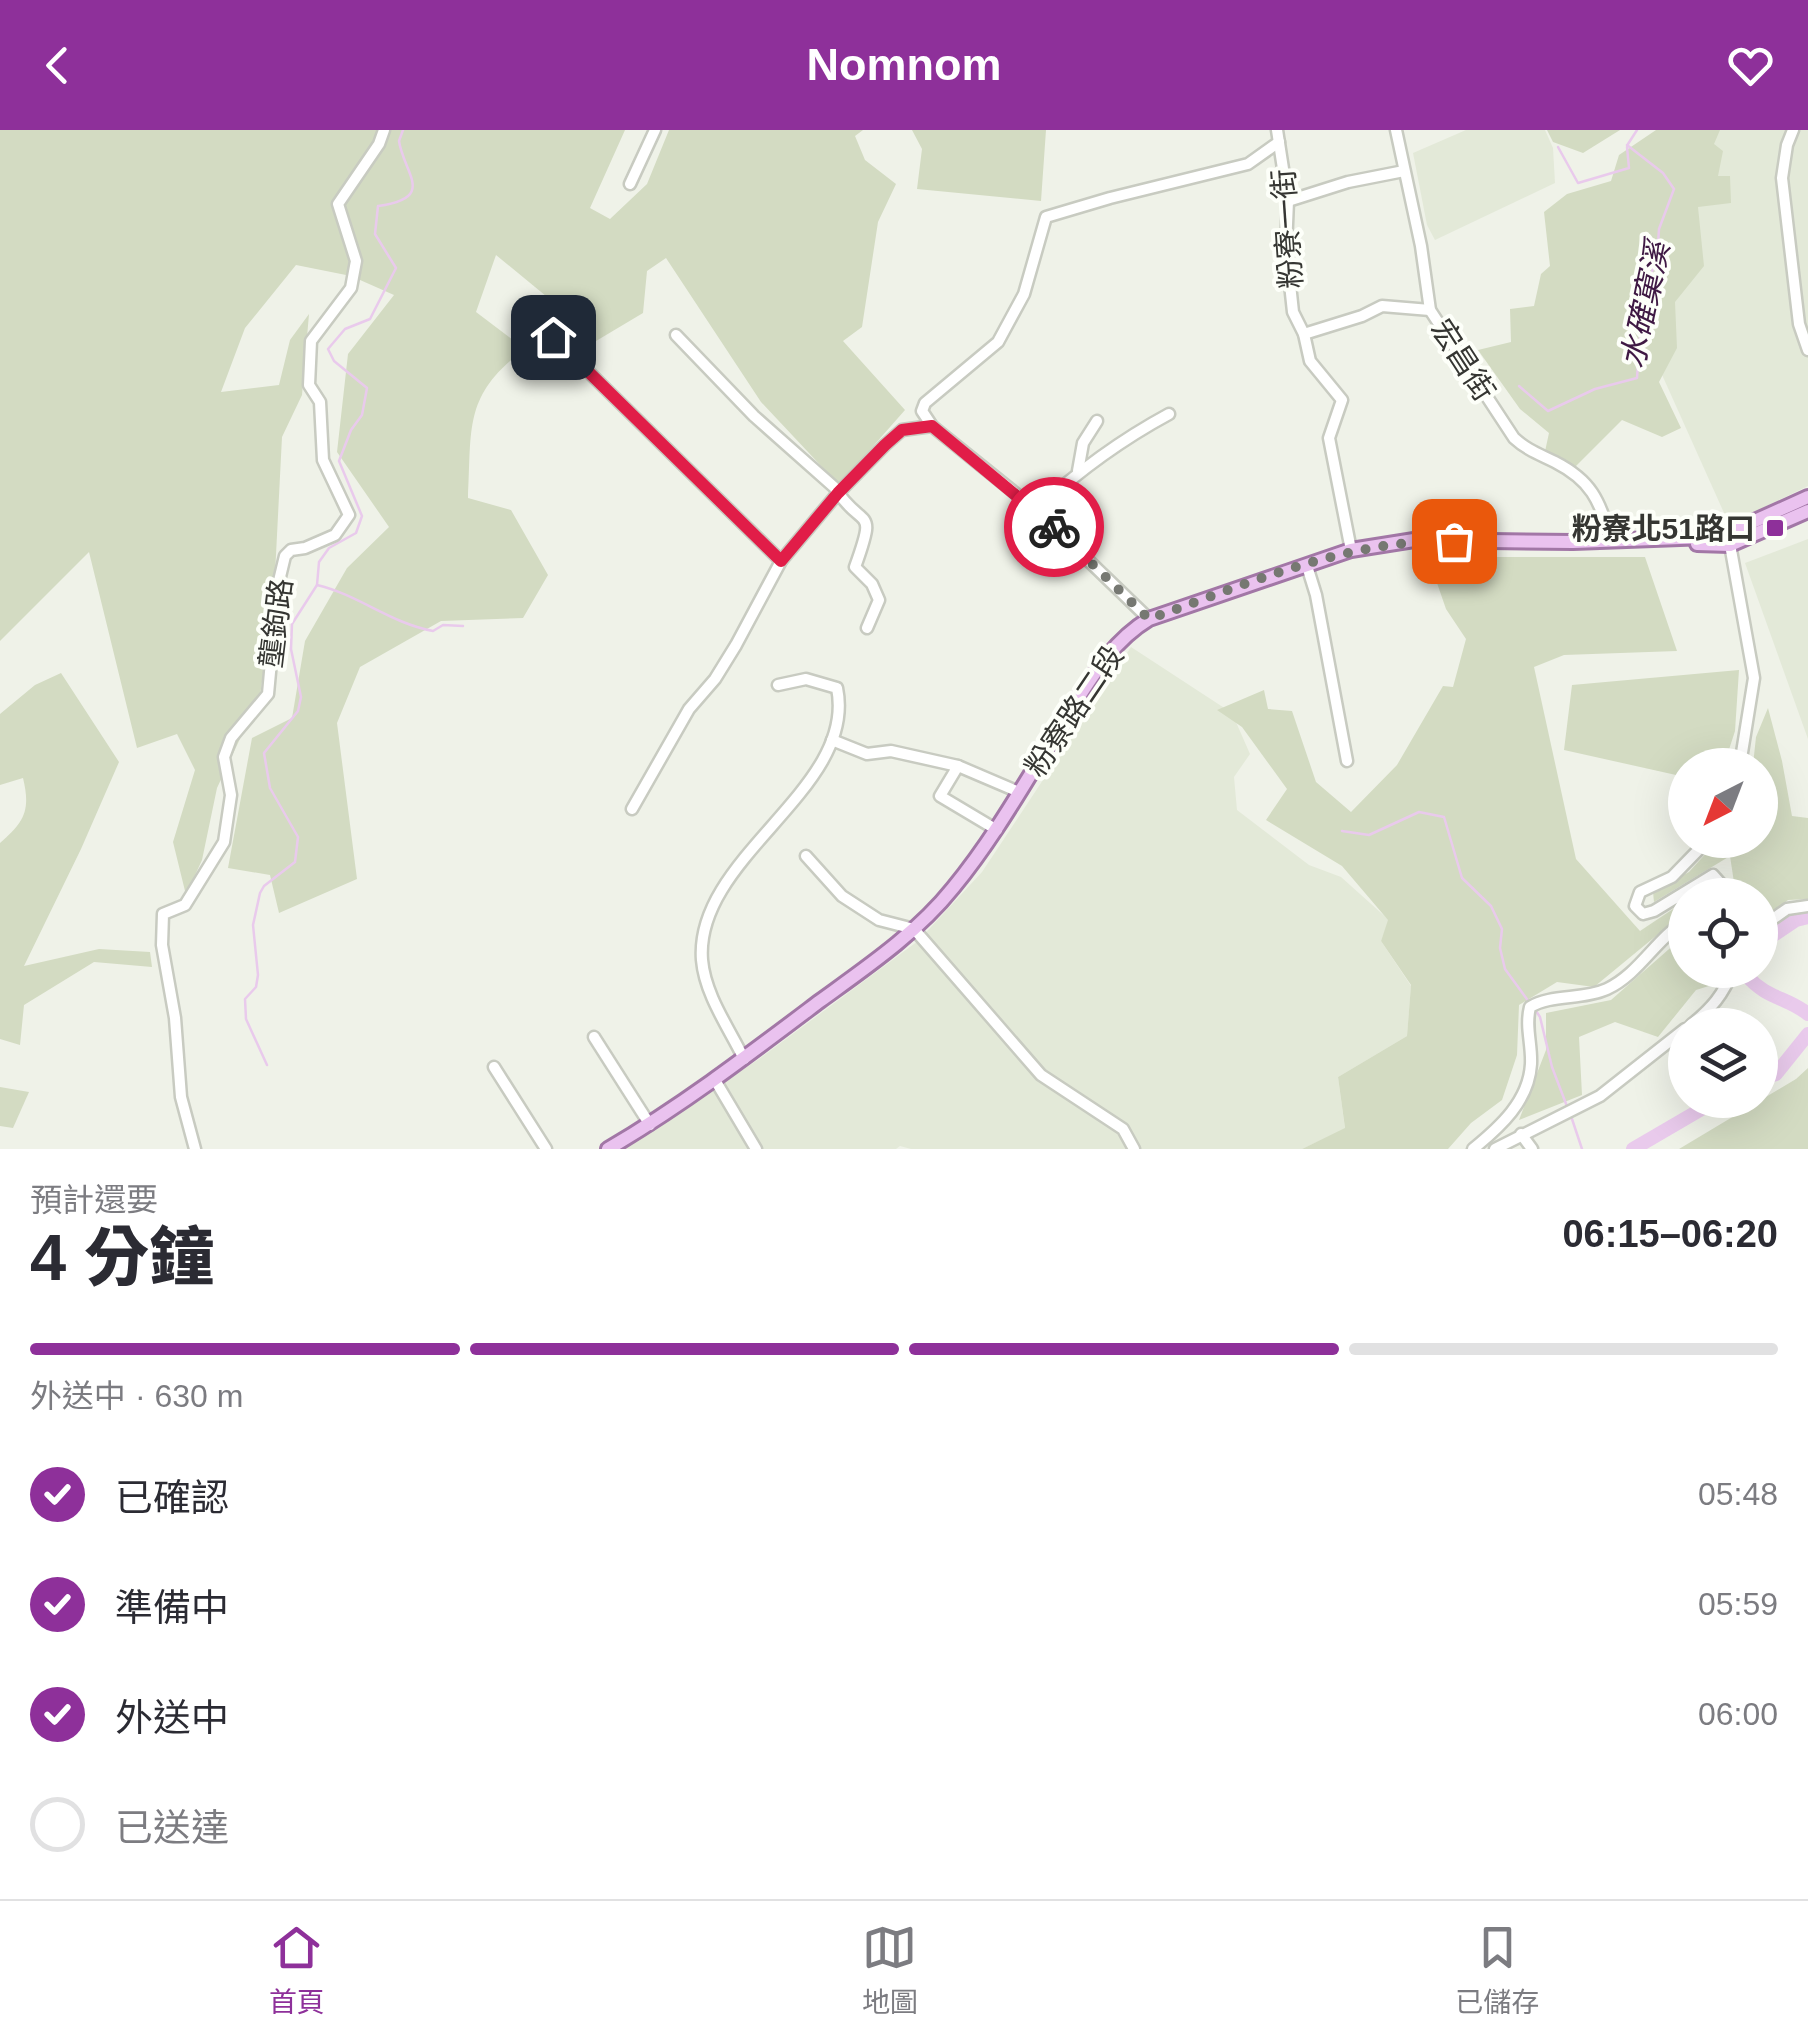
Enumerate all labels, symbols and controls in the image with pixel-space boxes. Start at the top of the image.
icon: back [30,38,85,93]
icon: heart [1723,38,1778,93]
text: Nomnom [807,39,1002,90]
street label: 粉寮一街 [1266,168,1308,290]
water label: 水確窠溪 [1614,235,1677,371]
pin [511,295,596,380]
icon: home [526,310,581,365]
street label: 宏昌街 [1425,313,1501,407]
courier [1004,477,1104,577]
pin [1412,499,1497,584]
icon: bike [1027,500,1082,555]
place label: 粉寮北51路口 [1572,512,1755,545]
icon: bag [1427,514,1482,569]
marker: 粉寮北51路口 [1764,517,1786,539]
street label: 壟鉤路 [254,576,298,670]
street label: 粉寮路二段 [1018,640,1130,782]
north arrow [1668,748,1778,858]
map controls [1668,748,1778,1118]
button: locate [1668,878,1778,988]
button: layers [1668,1008,1778,1118]
text: 預計還要 [30,1182,158,1218]
text: 06:15–06:20 [1562,1213,1778,1255]
text: 4 分鐘 [30,1221,214,1294]
text: 外送中 · 630 m [30,1378,243,1414]
icon: check [30,1467,85,1522]
text: 05:48 [1698,1476,1778,1512]
text: 已確認 [115,1477,229,1519]
icon: check [30,1577,85,1632]
text: 05:59 [1698,1586,1778,1622]
text: 準備中 [115,1587,229,1629]
icon: check [30,1687,85,1742]
text: 06:00 [1698,1696,1778,1732]
text: 外送中 [115,1697,229,1739]
text: 已送達 [115,1807,229,1849]
tab: 首頁 [269,1920,325,2020]
tab: 地圖 [862,1920,918,2020]
tab: 已儲存 [1455,1920,1539,2020]

